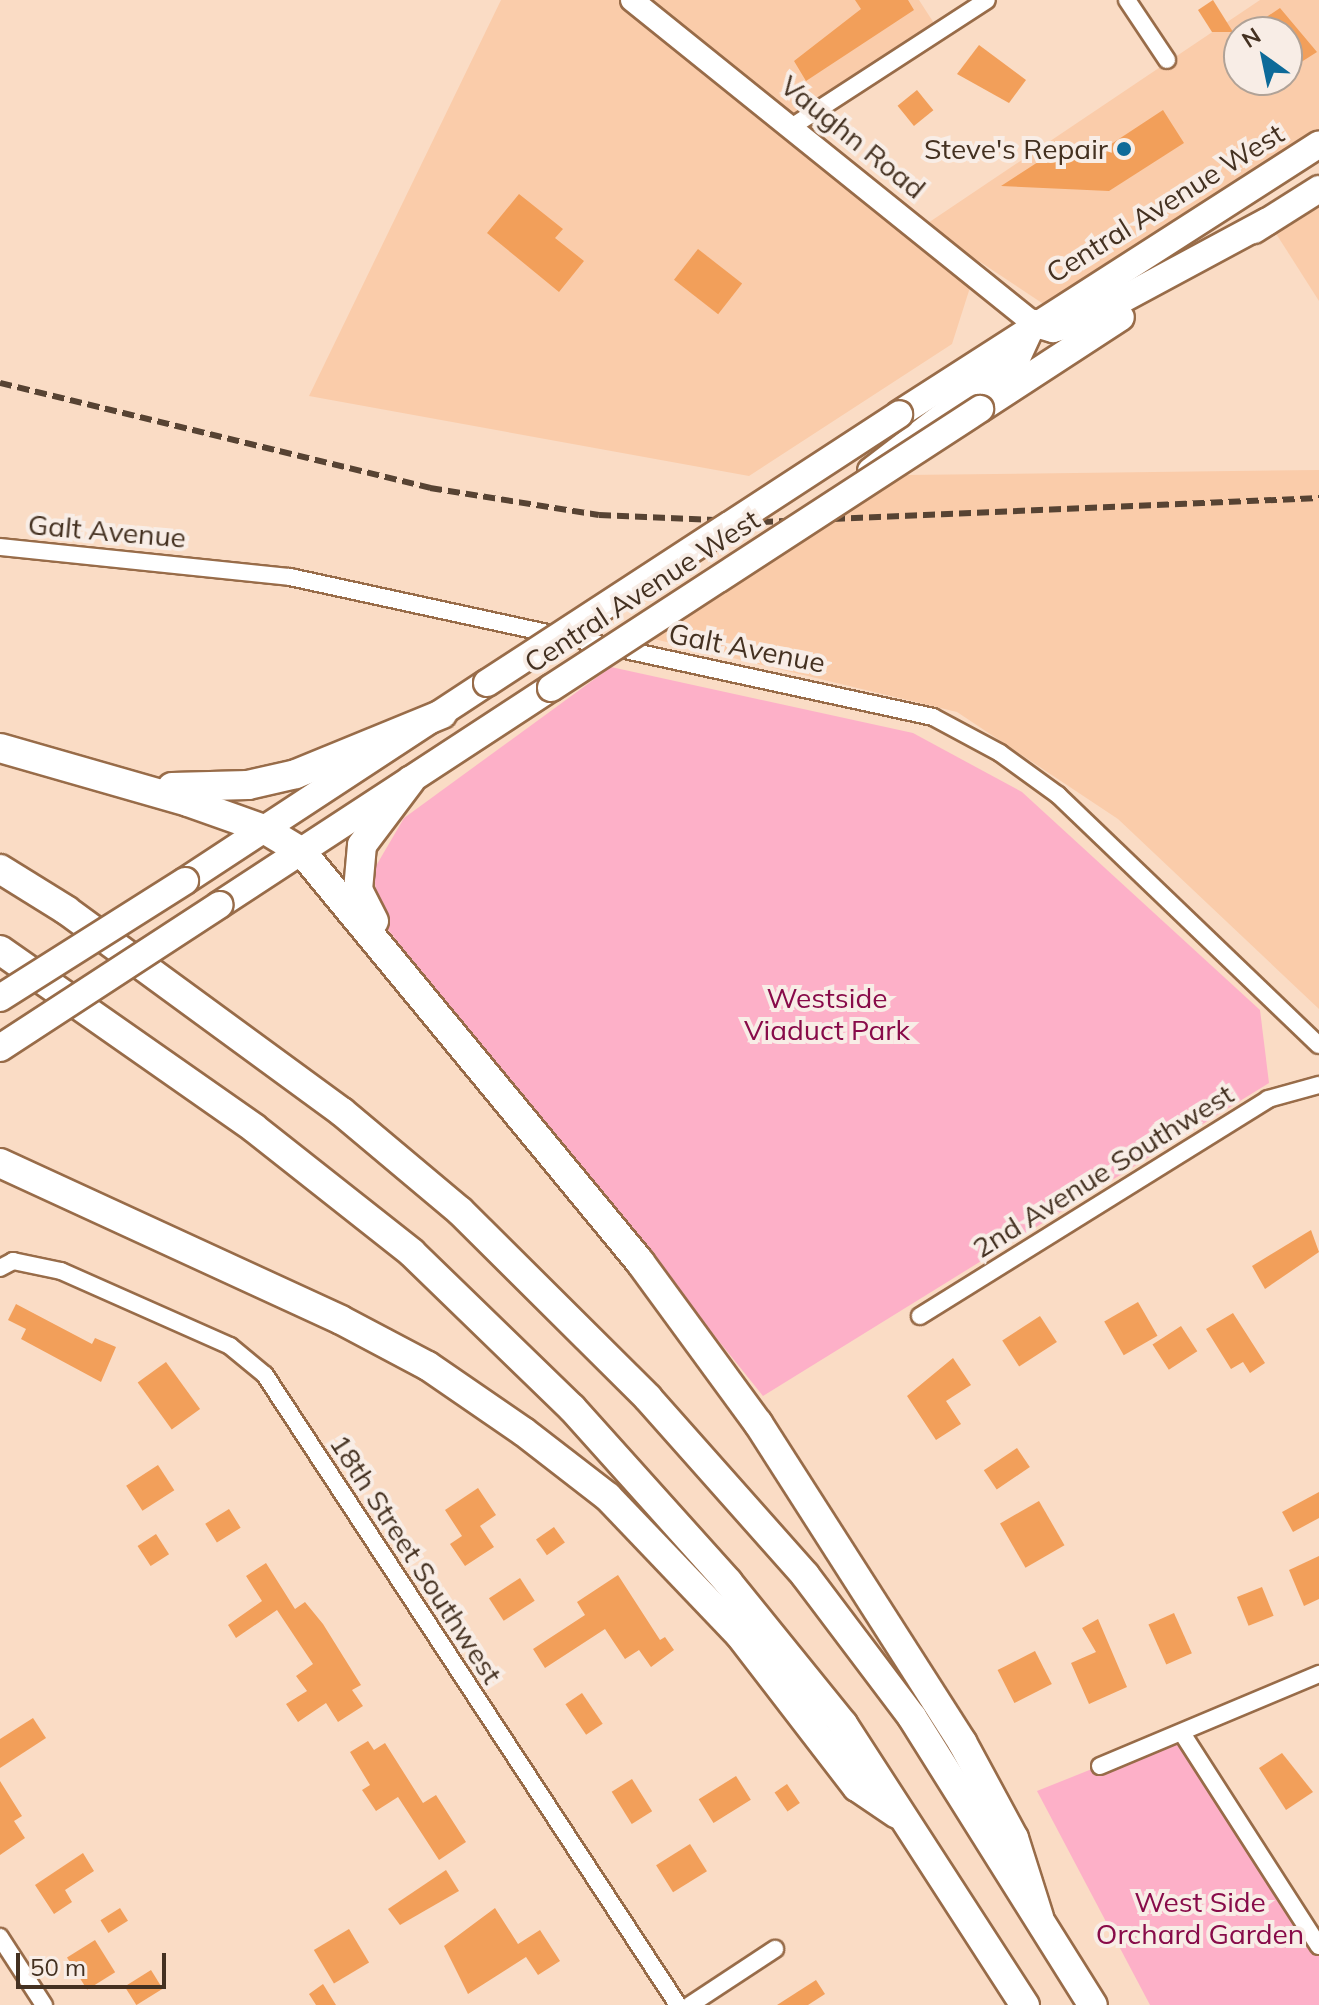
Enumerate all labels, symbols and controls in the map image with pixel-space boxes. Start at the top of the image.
north arrow [1223,16,1303,96]
text: N [1236,21,1266,54]
street label: Vaughn Road [774,68,932,206]
street label: Central Avenue West [1040,116,1290,290]
place label: Steve's Repair [924,132,1108,166]
marker: Steve's Repair [1115,140,1133,158]
street label: Central Avenue West [518,502,766,680]
street label: Galt Avenue [27,507,187,555]
street label: Galt Avenue [666,616,828,680]
park label: Westside Viaduct Park [744,981,910,1047]
street label: 2nd Avenue Southwest [967,1077,1239,1265]
street label: 18th Street Southwest [323,1428,509,1690]
park label: West Side Orchard Garden [1096,1885,1304,1951]
scale bar [20,1937,170,1987]
text: 50 m [30,1952,86,1982]

